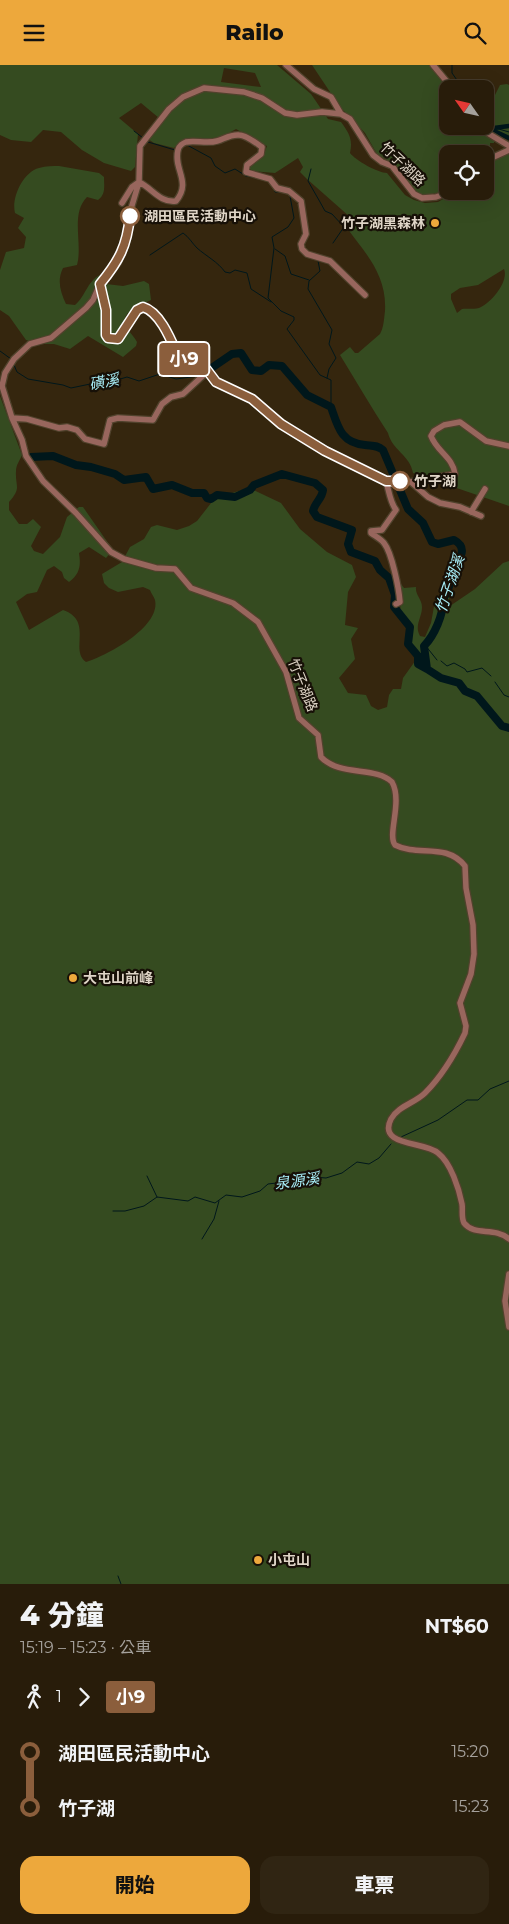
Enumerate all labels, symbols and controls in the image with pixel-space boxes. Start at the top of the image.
icon: menu [20,19,48,47]
text: Railo [225,19,284,46]
icon: search [461,19,489,47]
north arrow [439,80,494,135]
map controls [439,80,494,200]
street label: 竹子湖路 [377,138,429,190]
button: locate [439,145,494,200]
marker: 湖田區民活動中心 [120,206,140,226]
place label: 湖田區民活動中心 [144,207,256,225]
place label: 竹子湖黑森林 [341,214,425,232]
marker: 竹子湖黑森林 [429,217,441,229]
line badge: 小9 [162,343,206,375]
text: 小9 [169,348,199,370]
water label: 磺溪 [87,369,122,394]
marker: 竹子湖 [390,471,410,491]
place label: 竹子湖 [414,472,456,490]
water label: 竹子湖溪 [431,550,469,615]
street label: 竹子湖路 [284,656,322,714]
place label: 大屯山前峰 [83,969,153,987]
marker: 大屯山前峰 [67,972,79,984]
water label: 泉源溪 [273,1168,322,1193]
place label: 小屯山 [268,1551,310,1569]
marker: 小屯山 [252,1554,264,1566]
text: 4 分鐘 [20,1598,104,1632]
text: NT$60 [425,1615,489,1638]
text: 15:19 – 15:23 · 公車 [20,1638,151,1657]
icon: walk [20,1683,48,1711]
icon: forward [70,1683,98,1711]
text: 小9 [116,1686,145,1708]
text: 1 [56,1687,62,1706]
text: 湖田區民活動中心 [58,1742,210,1765]
text: 15:20 [451,1742,489,1761]
text: 竹子湖 [58,1797,115,1820]
text: 15:23 [453,1797,489,1816]
button: 開始 [20,1856,250,1914]
button: 車票 [260,1856,489,1914]

